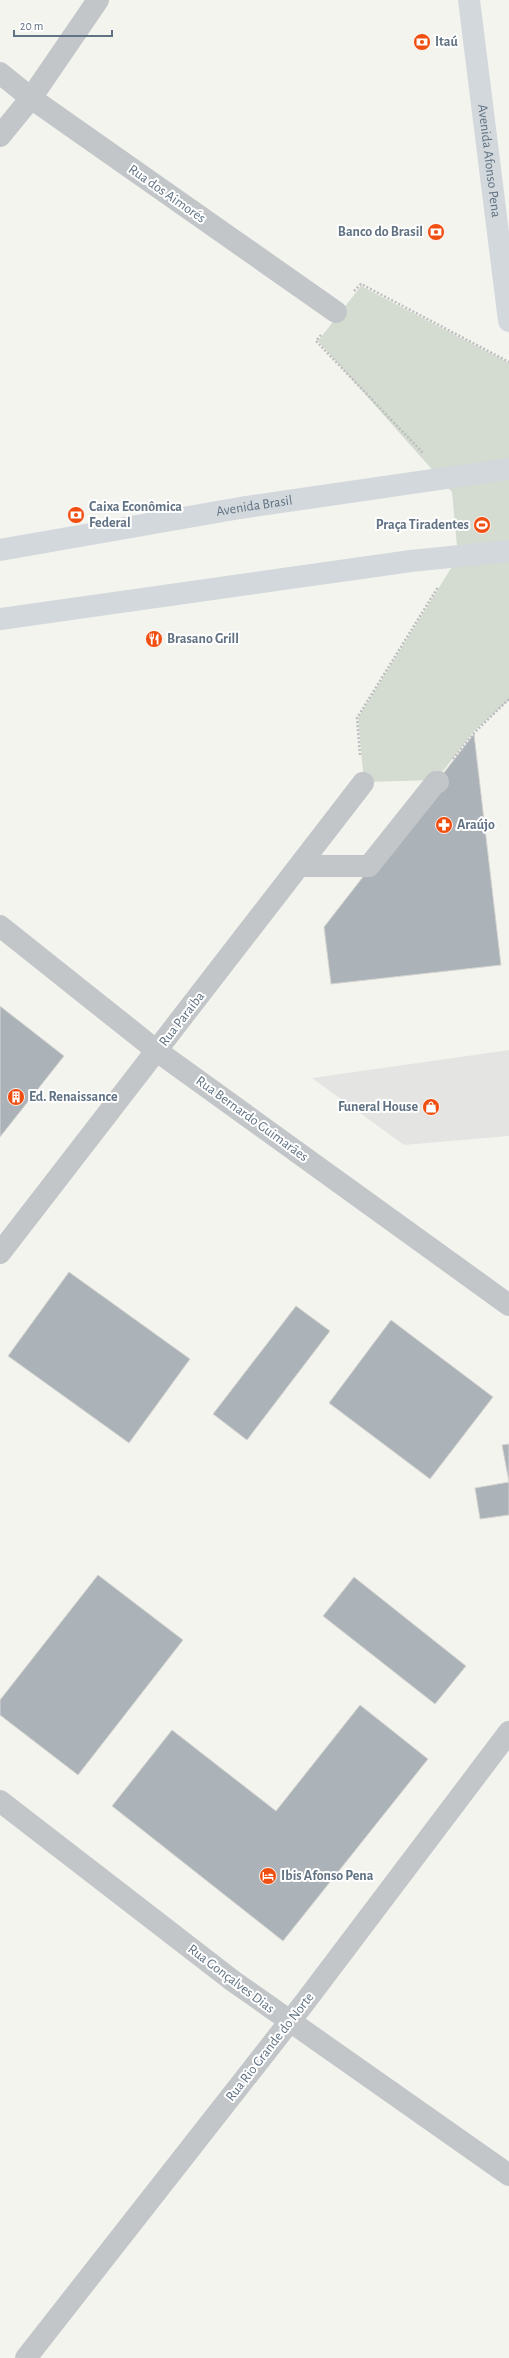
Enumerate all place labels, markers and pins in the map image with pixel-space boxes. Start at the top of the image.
bank icon: Itaú [412,32,432,52]
place label: Itaú [435,35,458,49]
bank icon: Banco do Brasil [426,222,446,242]
place label: Banco do Brasil [338,225,423,239]
place label: Caixa Econômica Federal [89,500,182,530]
bank icon: Caixa Econômica Federal [66,505,86,525]
sports icon: Praça Tiradentes [472,515,492,535]
place label: Praça Tiradentes [376,518,469,532]
restaurant icon: Brasano Grill [144,629,164,649]
place label: Brasano Grill [167,632,239,646]
pharmacy icon: Araújo [434,815,454,835]
place label: Araújo [457,818,495,832]
building icon: Ed. Renaissance [6,1087,26,1107]
place label: Ed. Renaissance [29,1090,118,1104]
shop icon: Funeral House [421,1097,441,1117]
place label: Funeral House [338,1100,418,1114]
hotel icon: Ibis Afonso Pena [258,1866,278,1886]
place label: Ibis Afonso Pena [281,1869,374,1883]

